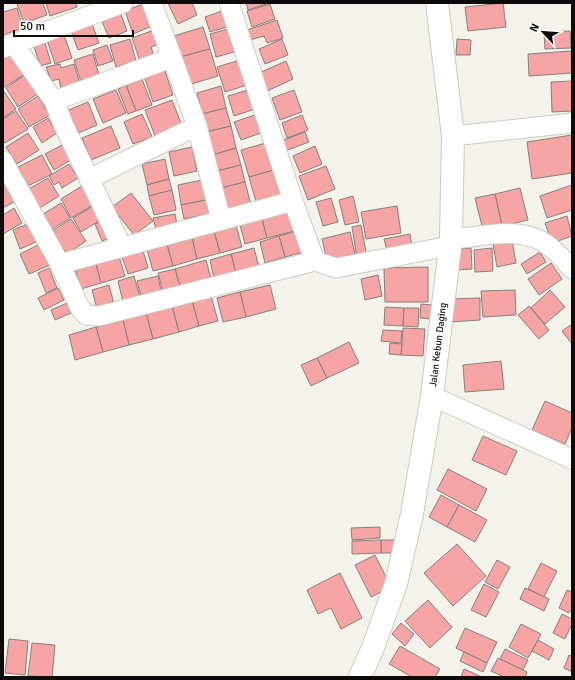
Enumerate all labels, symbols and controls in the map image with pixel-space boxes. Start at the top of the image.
scale bar [14,12,133,38]
north arrow [523,12,563,52]
text: 50 m [20,19,45,34]
text: N [527,22,542,34]
street label: Jalan Kebun Daging [427,302,449,387]

